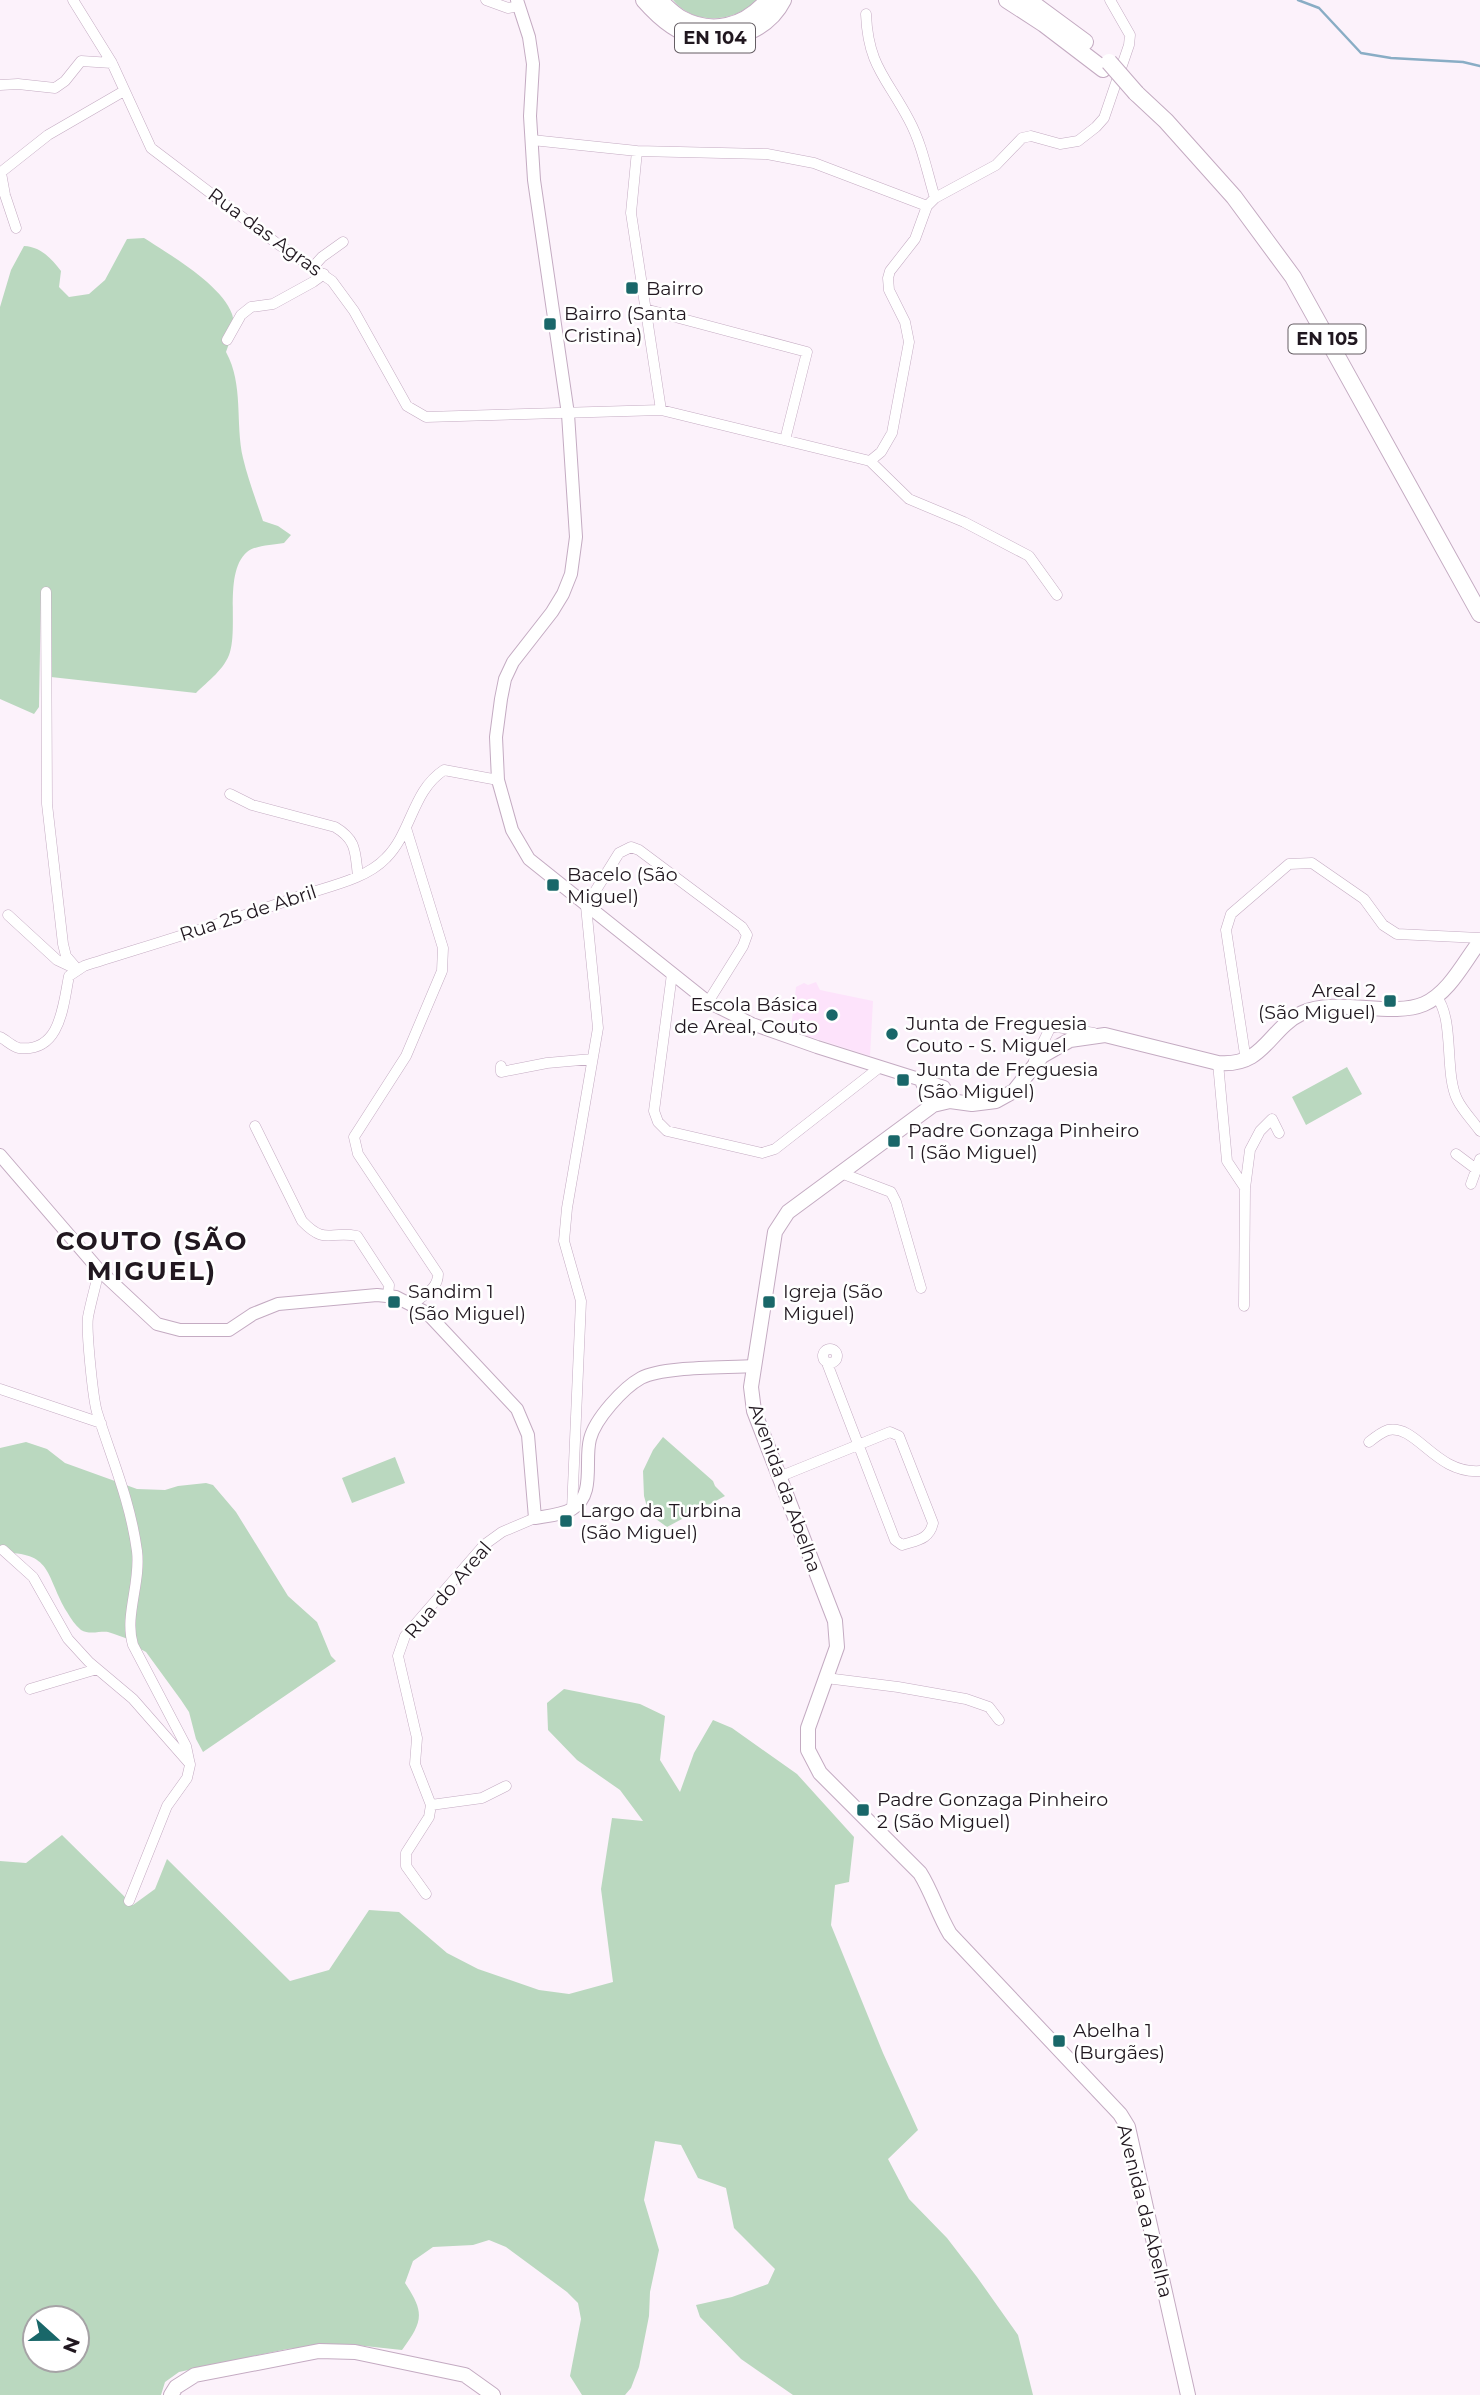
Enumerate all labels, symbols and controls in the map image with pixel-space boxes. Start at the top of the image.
road number: EN 104 [675,24,755,52]
street label: Rua das Agras [204,183,326,281]
place label: Bairro [646,277,703,300]
marker: Bairro [624,280,640,296]
place label: Bairro (Santa Cristina) [564,302,687,347]
marker: Bairro (Santa Cristina) [542,316,558,332]
road number: EN 105 [1288,324,1366,354]
place label: Bacelo (São Miguel) [567,863,678,908]
marker: Bacelo (São Miguel) [545,877,561,893]
street label: Rua 25 de Abril [177,880,319,946]
place label: Areal 2 (São Miguel) [1258,979,1376,1024]
place label: Escola Básica de Areal, Couto [674,993,818,1038]
marker: Areal 2 (São Miguel) [1382,993,1398,1009]
marker: Escola Básica de Areal, Couto [824,1007,840,1023]
place label: Junta de Freguesia Couto - S. Miguel [905,1012,1088,1057]
marker: Junta de Freguesia Couto - S. Miguel [884,1026,900,1042]
place label: Junta de Freguesia (São Miguel) [916,1058,1099,1103]
marker: Junta de Freguesia (São Miguel) [895,1072,911,1088]
place label: Padre Gonzaga Pinheiro 1 (São Miguel) [908,1119,1139,1164]
marker: Padre Gonzaga Pinheiro 1 (São Miguel) [886,1133,902,1149]
district label: COUTO (SÃO MIGUEL) [56,1225,248,1287]
place label: Sandim 1 (São Miguel) [408,1280,526,1325]
place label: Igreja (São Miguel) [783,1280,883,1325]
marker: Sandim 1 (São Miguel) [386,1294,402,1310]
marker: Igreja (São Miguel) [761,1294,777,1310]
street label: Avenida da Abelha [744,1401,826,1575]
place label: Largo da Turbina (São Miguel) [580,1499,742,1544]
marker: Largo da Turbina (São Miguel) [558,1513,574,1529]
street label: Rua do Areal [400,1537,496,1643]
place label: Padre Gonzaga Pinheiro 2 (São Miguel) [877,1788,1108,1833]
marker: Padre Gonzaga Pinheiro 2 (São Miguel) [855,1802,871,1818]
place label: Abelha 1 (Burgães) [1073,2019,1165,2064]
marker: Abelha 1 (Burgães) [1051,2033,1067,2049]
street label: Avenida da Abelha [1112,2122,1178,2300]
north arrow [21,2304,91,2374]
text: N [58,2334,85,2356]

